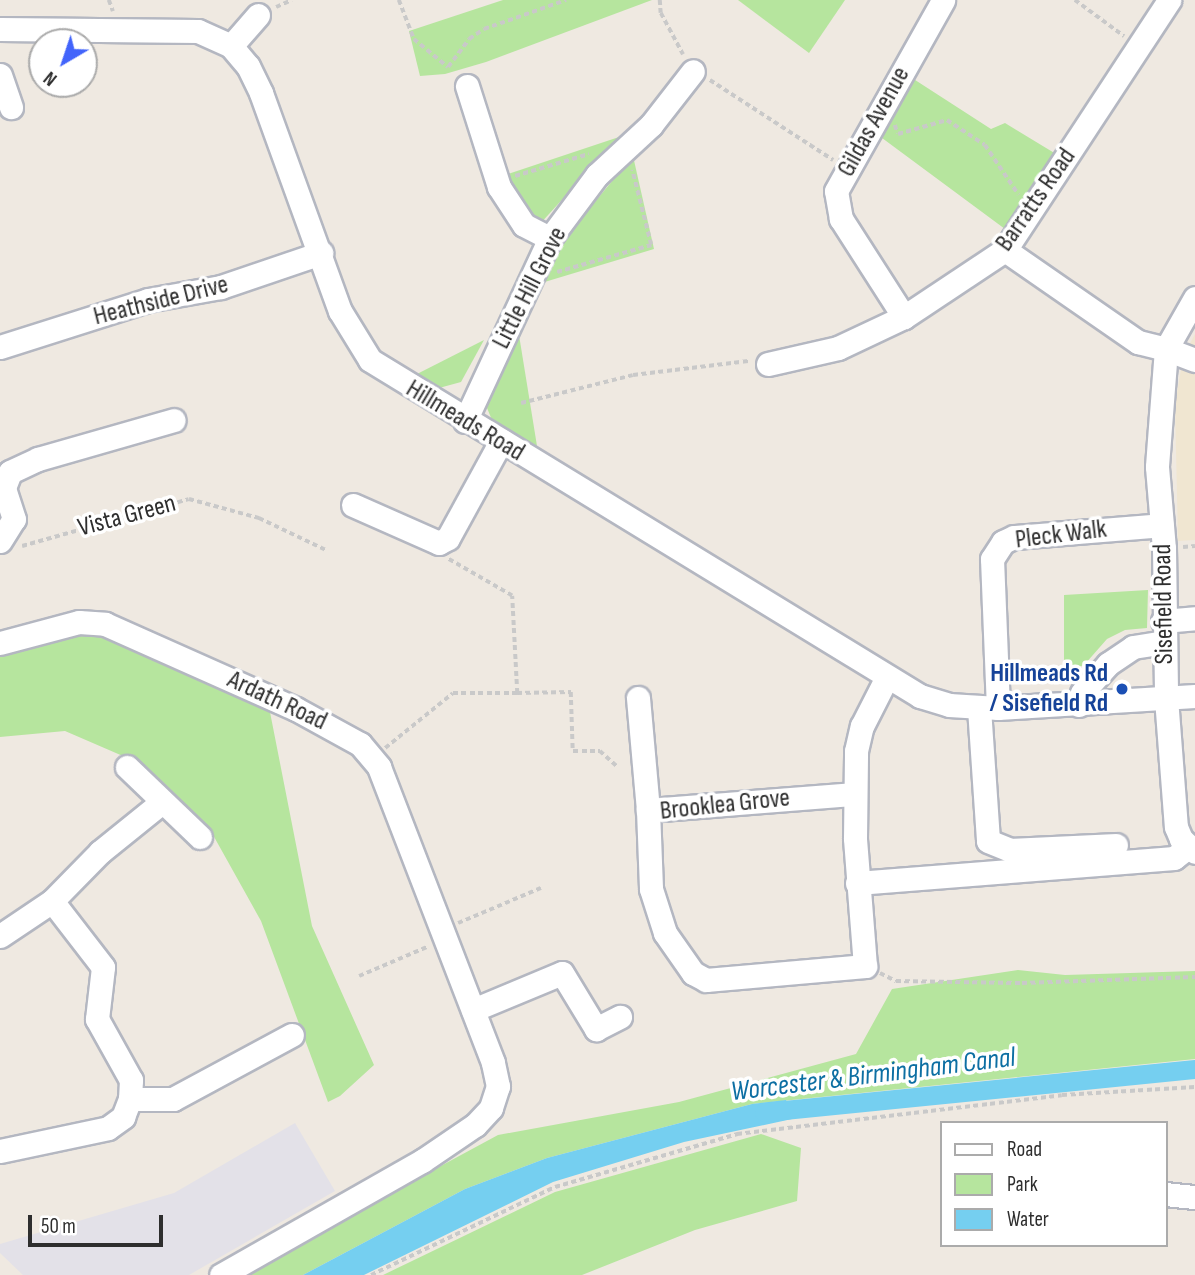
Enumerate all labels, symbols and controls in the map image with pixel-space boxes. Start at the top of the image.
north arrow [28,28,98,98]
street label: Gildas Avenue [831,62,917,182]
text: N [40,66,62,90]
street label: Barratts Road [989,142,1083,258]
street label: Little Hill Grove [486,222,574,354]
street label: Heathside Drive [90,269,232,333]
street label: Hillmeads Road [400,374,530,468]
street label: Vista Green [75,488,179,544]
street label: Pleck Walk [1014,514,1108,556]
street label: Sisefield Road [1147,543,1181,665]
place label: Hillmeads Rd / Sisefield Rd [990,658,1108,720]
street label: Ardath Road [222,664,332,738]
marker: Hillmeads Rd / Sisefield Rd [1114,681,1130,697]
street label: Brooklea Grove [658,783,792,827]
water label: Worcester & Birmingham Canal [729,1041,1017,1109]
legend [940,1121,1167,1247]
text: Road [1007,1137,1042,1162]
text: Park [1007,1172,1038,1197]
scale bar [32,1202,166,1246]
text: Water [1007,1207,1049,1232]
text: 50 m [41,1214,76,1239]

